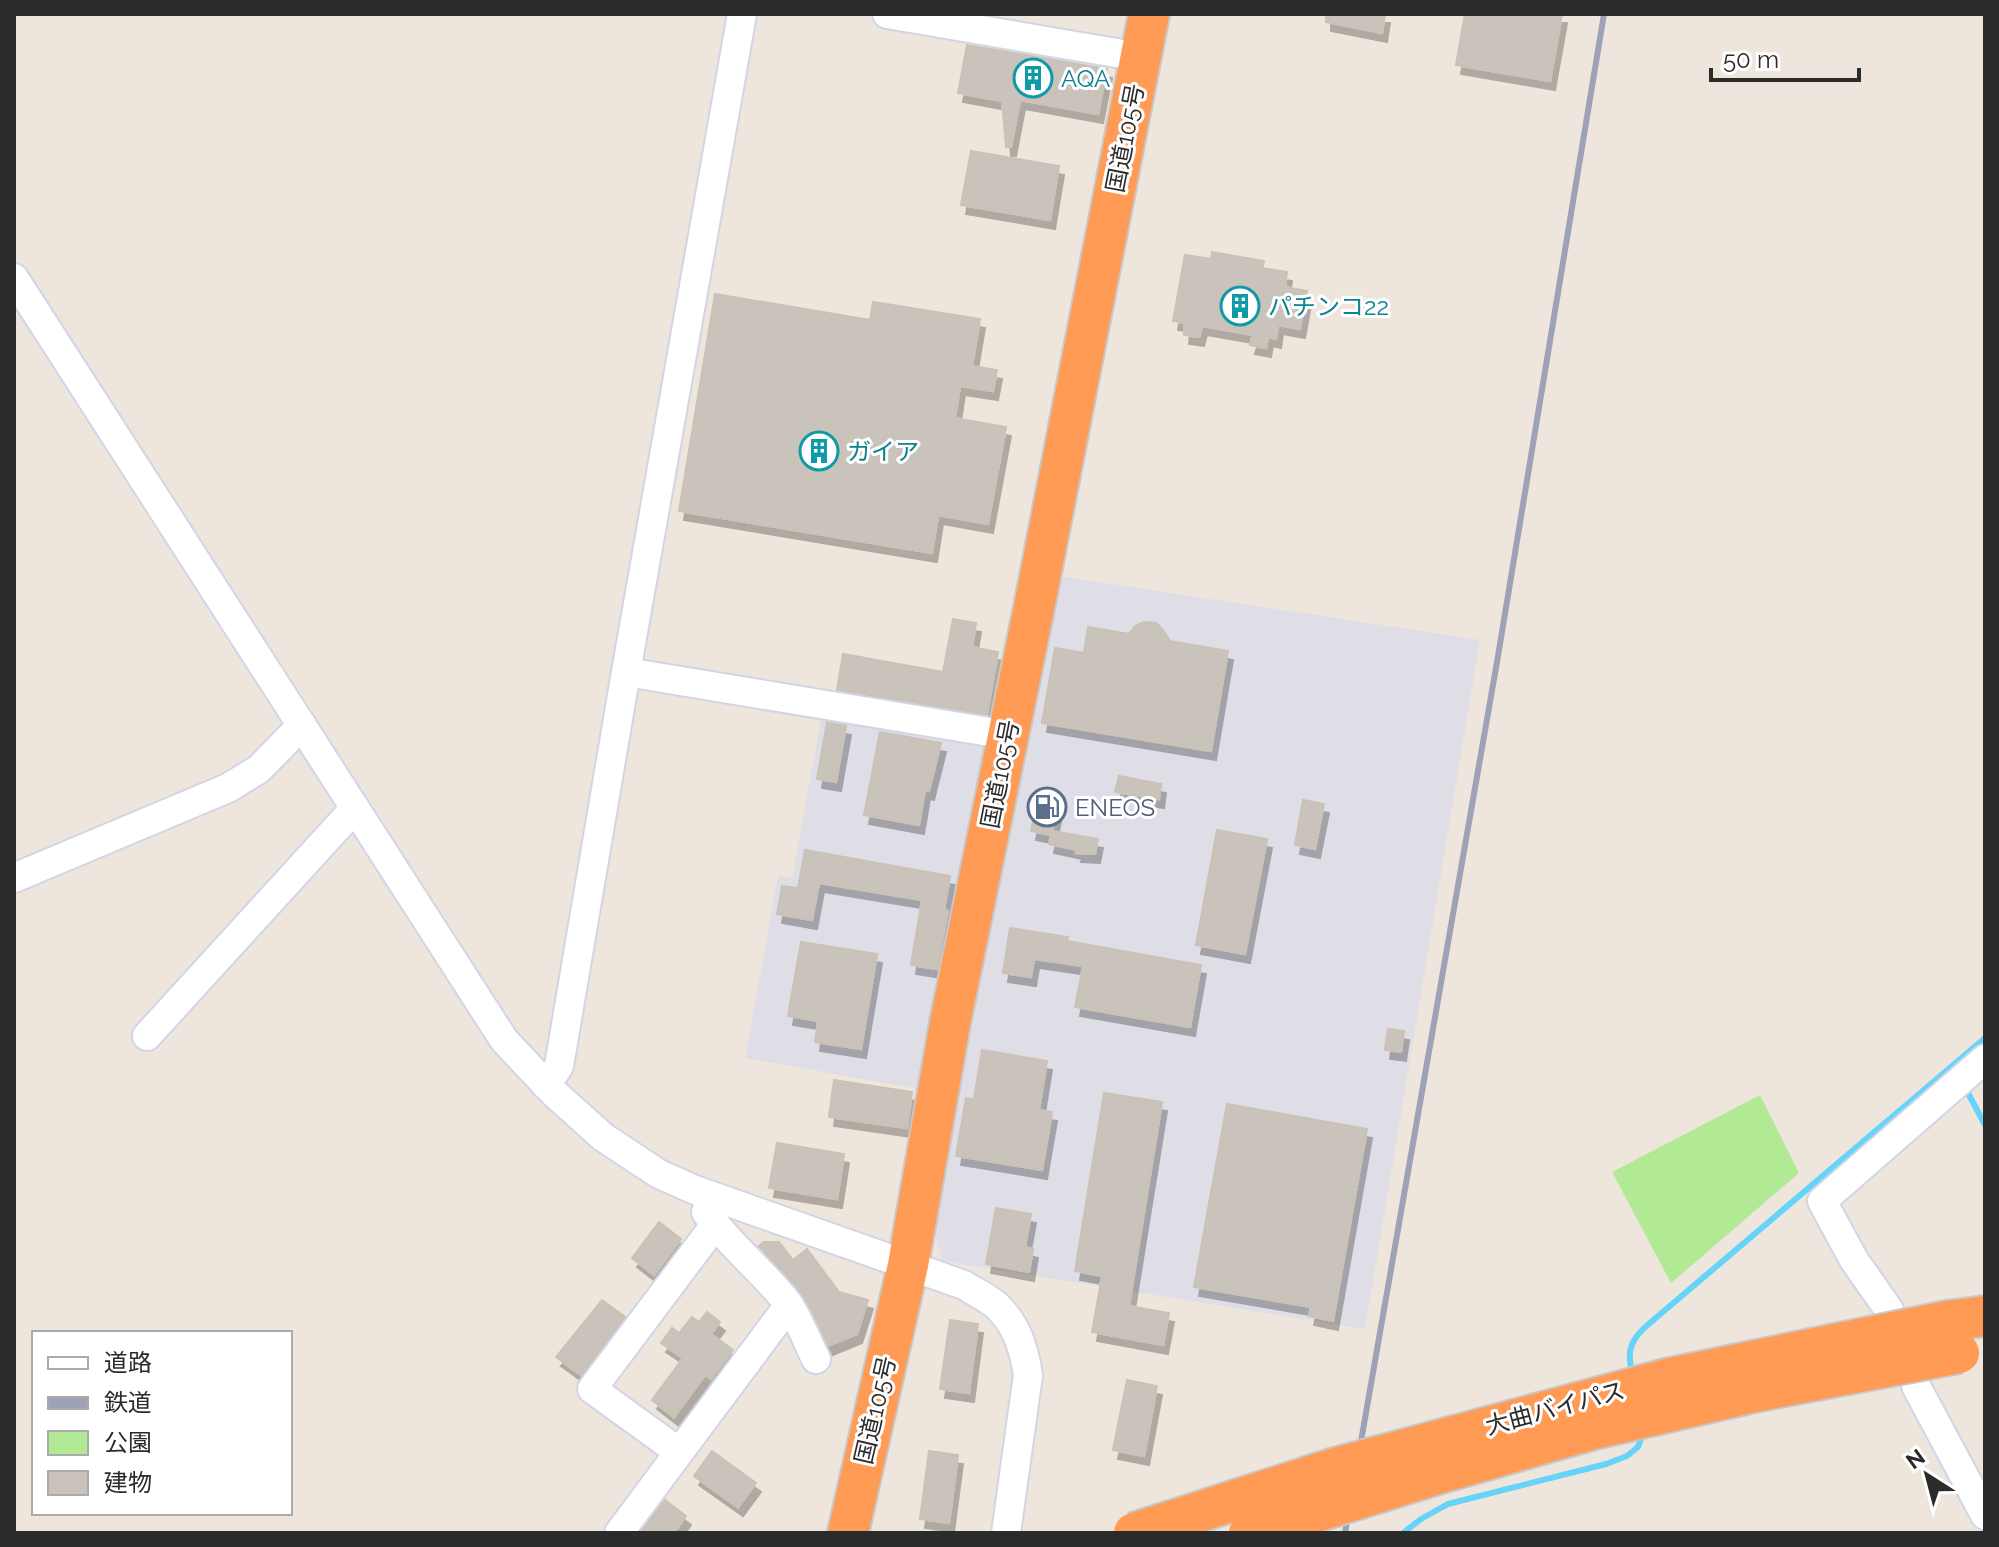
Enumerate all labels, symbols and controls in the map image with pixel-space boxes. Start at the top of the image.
scale bar [1711,32,1859,82]
text: 50 m [1723,45,1779,74]
building icon: AQA [1012,57,1054,99]
place label: AQA [1061,64,1110,93]
street label: 国道105号 [1100,81,1150,195]
building icon: パチンコ22 [1219,285,1261,327]
place label: パチンコ22 [1268,292,1389,321]
building icon: ガイア [798,430,840,472]
place label: ガイア [847,437,919,466]
street label: 国道105号 [975,717,1025,831]
fuel station icon: ENEOS [1026,786,1068,828]
place label: ENEOS [1075,793,1155,822]
legend [32,1331,292,1515]
text: 道路 [104,1348,152,1377]
street label: 国道105号 [848,1353,902,1467]
street label: 大曲バイパス [1482,1375,1628,1441]
text: 鉄道 [104,1388,152,1417]
text: 公園 [104,1428,152,1457]
north arrow [1887,1435,1967,1515]
text: N [1901,1443,1930,1474]
text: 建物 [104,1468,152,1497]

